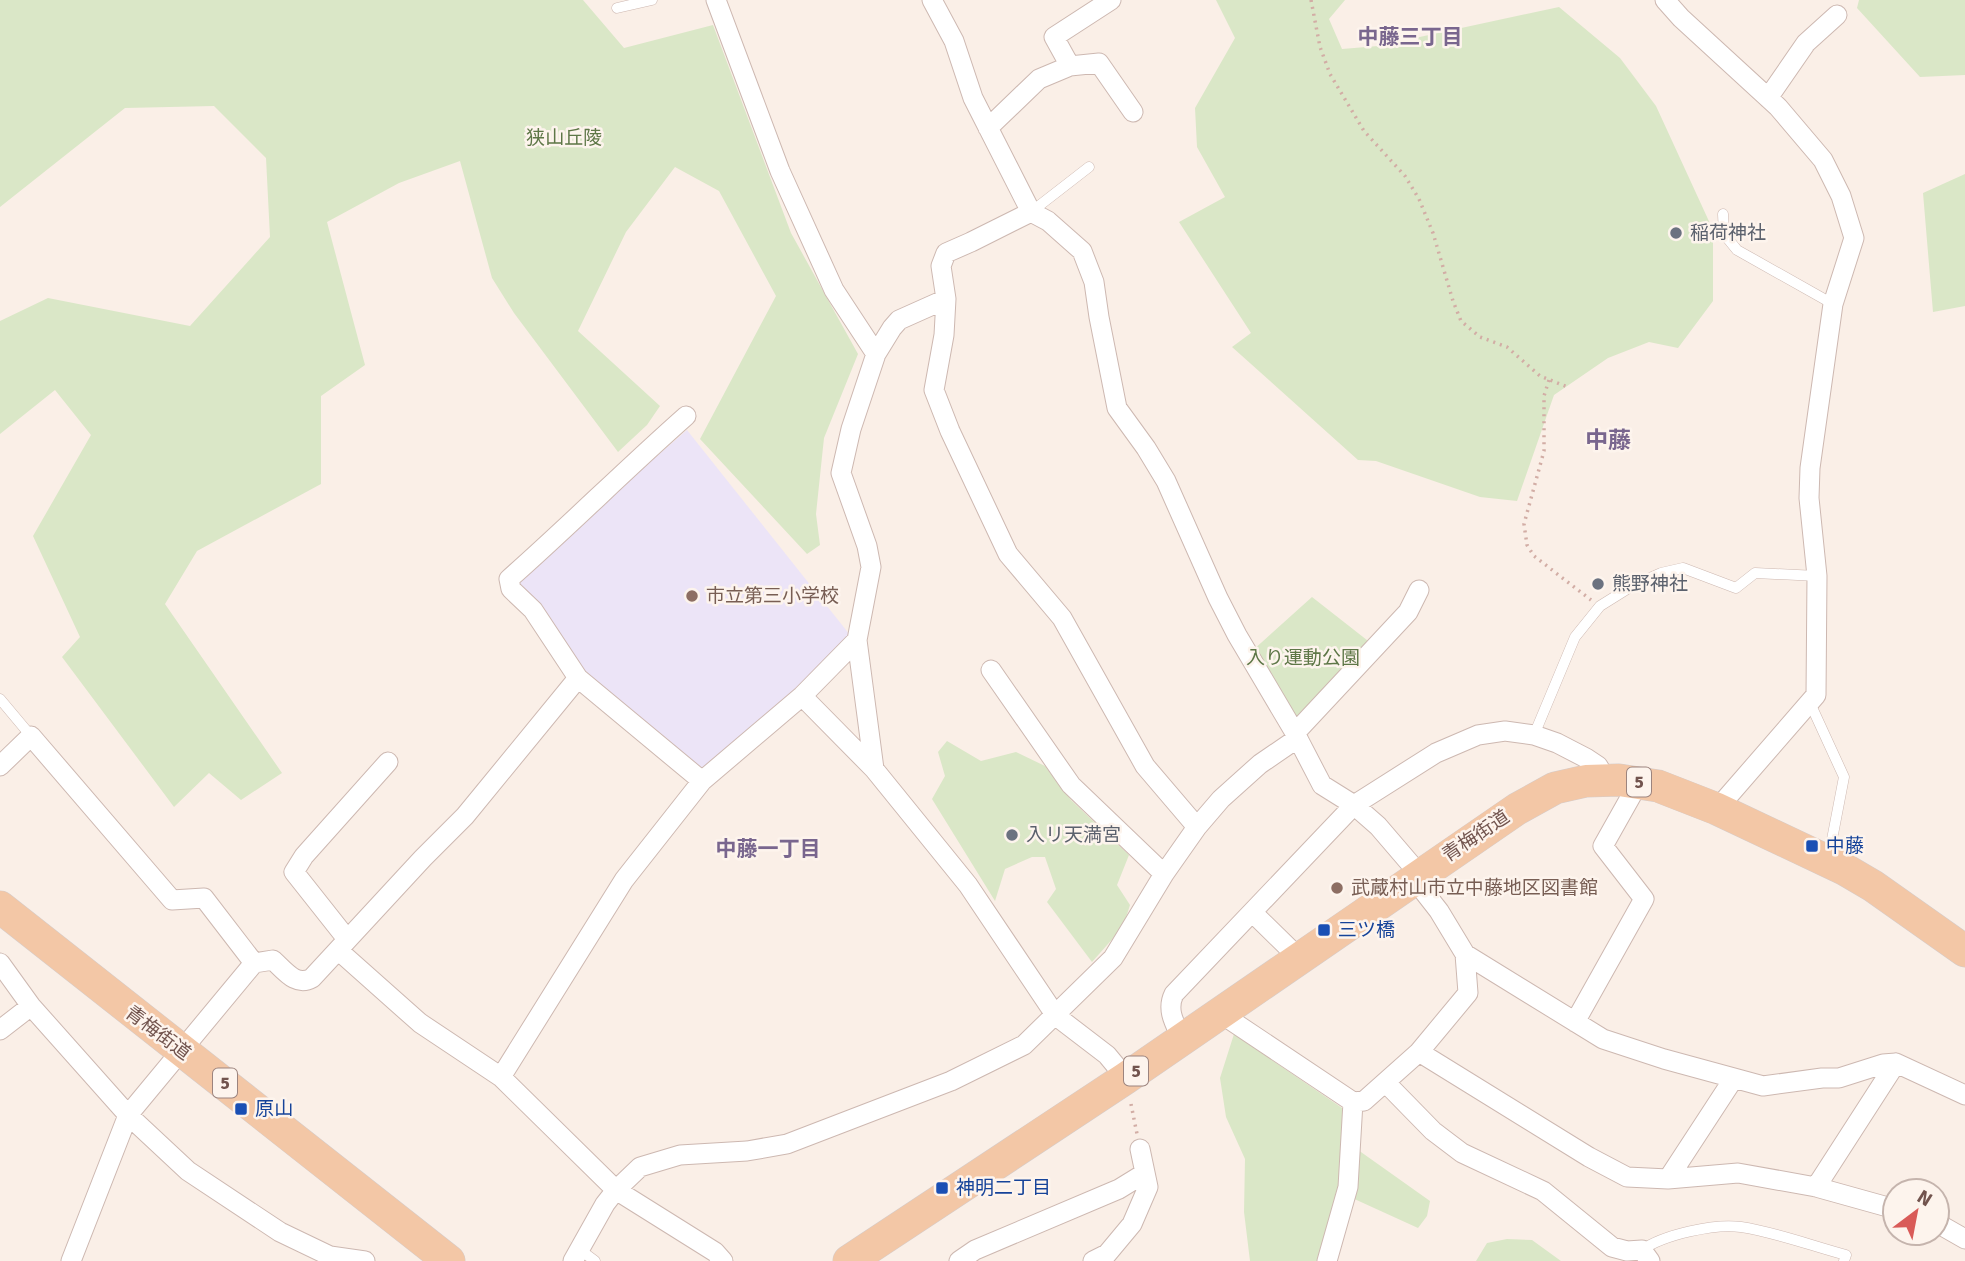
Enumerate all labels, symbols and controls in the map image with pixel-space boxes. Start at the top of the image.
district label: 中藤三丁目 [1358,24,1463,50]
park label: 狭山丘陵 [526,126,602,150]
place label: 稲荷神社 [1690,221,1766,245]
marker: 稲荷神社 [1668,225,1684,241]
district label: 中藤 [1585,426,1631,455]
place label: 熊野神社 [1612,572,1688,596]
marker: 熊野神社 [1590,576,1606,592]
place label: 市立第三小学校 [706,584,839,608]
marker: 市立第三小学校 [684,588,700,604]
park label: 入り運動公園 [1246,646,1360,670]
road number: 5 [1627,768,1651,796]
street label: 青梅街道 [1438,805,1514,867]
place label: 入リ天満宮 [1026,823,1121,847]
marker: 入リ天満宮 [1004,827,1020,843]
place label: 中藤 [1826,834,1864,858]
district label: 中藤一丁目 [716,836,821,862]
marker: 中藤 [1804,838,1820,854]
place label: 武蔵村山市立中藤地区図書館 [1351,876,1598,900]
marker: 武蔵村山市立中藤地区図書館 [1329,880,1345,896]
place label: 三ツ橋 [1338,918,1395,942]
marker: 三ツ橋 [1316,922,1332,938]
street label: 青梅街道 [120,1001,196,1065]
road number: 5 [1124,1056,1148,1086]
road number: 5 [213,1068,237,1098]
place label: 原山 [255,1097,293,1121]
marker: 原山 [233,1101,249,1117]
place label: 神明二丁目 [956,1176,1051,1200]
north arrow [1881,1177,1951,1247]
marker: 神明二丁目 [934,1180,950,1196]
text: N [1913,1185,1936,1212]

